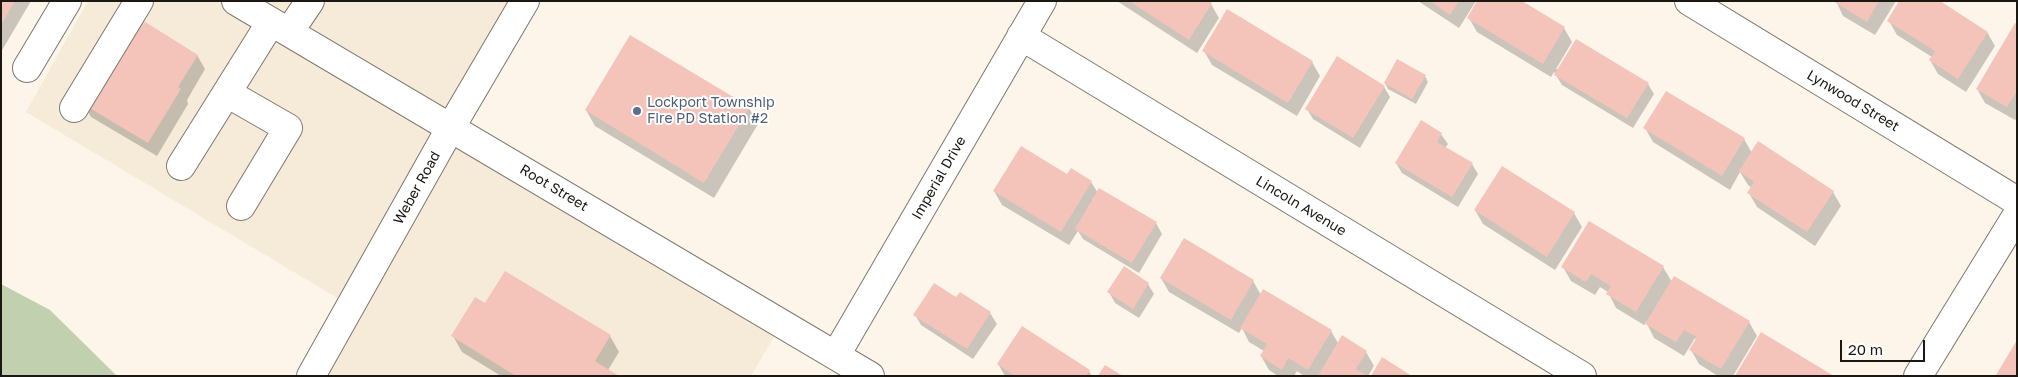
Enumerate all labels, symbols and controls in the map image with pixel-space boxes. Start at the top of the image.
street label: Lynwood Street [1804,67,1902,135]
place label: Lockport Township Fire PD Station #2 [647,95,775,128]
marker: Lockport Township Fire PD Station #2 [631,105,643,117]
street label: Imperial Drive [908,133,970,223]
street label: Weber Road [390,149,444,227]
street label: Root Street [517,161,591,215]
street label: Lincoln Avenue [1253,172,1349,240]
scale bar [1843,330,1928,362]
text: 20 m [1848,340,1883,358]

